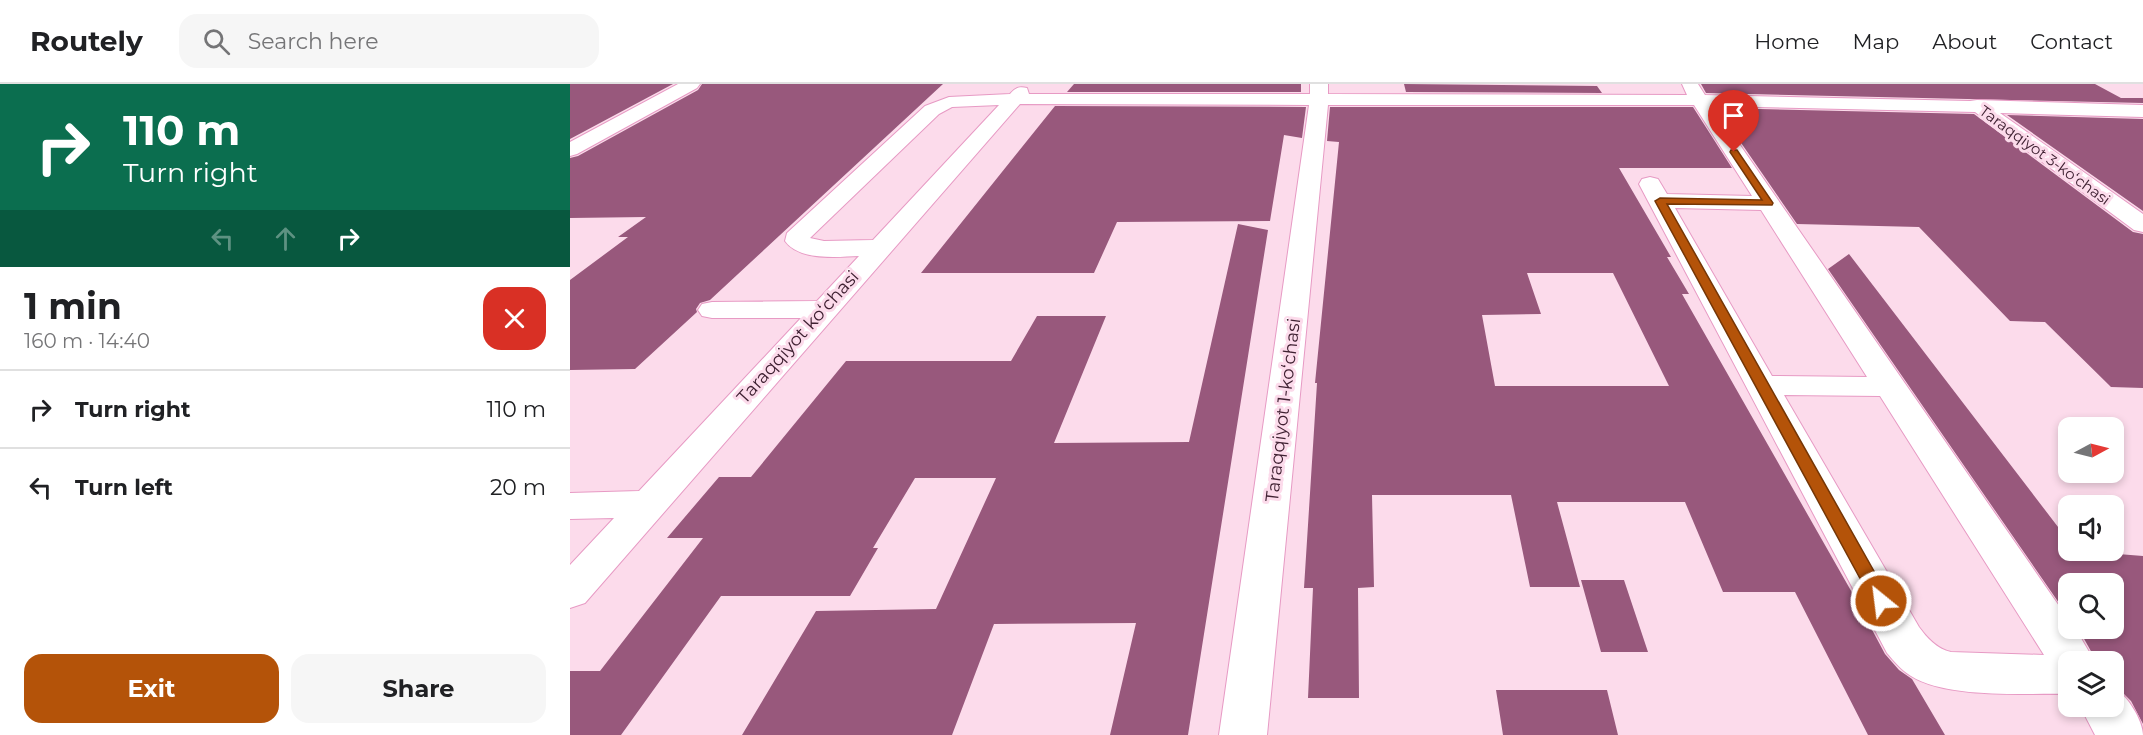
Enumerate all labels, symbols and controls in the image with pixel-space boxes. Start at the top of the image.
search box [179,14,599,68]
text: Routely [30,24,143,58]
icon: search [200,25,233,58]
text: Search here [248,28,379,55]
text: Home [1754,29,1819,54]
text: Map [1852,29,1899,54]
text: About [1932,29,1997,54]
text: Contact [2030,29,2113,54]
pin [1708,90,1759,152]
icon: arrive [1717,99,1750,132]
street label: Taraqqiyot 3-koʻchasi [1976,101,2114,209]
text: 110 m [123,104,240,156]
icon: right [24,108,102,186]
text: Turn right [123,156,258,189]
icon: left [206,222,239,255]
icon: ahead [269,222,302,255]
icon: right [332,222,365,255]
street label: Taraqqiyot koʻchasi [732,266,864,408]
text: 1 min [24,284,122,328]
button: close [483,287,546,350]
street label: Taraqqiyot 1-koʻchasi [1261,317,1305,503]
text: 160 m · 14:40 [24,329,150,353]
icon: right [24,393,57,426]
text: Turn right [75,396,190,423]
text: 110 m [486,396,546,423]
north arrow [2058,417,2124,483]
map controls [2058,417,2124,717]
icon: left [24,471,57,504]
text: Turn left [75,474,173,501]
text: 20 m [490,474,546,501]
button: sound [2058,495,2124,561]
position arrow [1849,569,1913,633]
button: search [2058,573,2124,639]
button: layers [2058,651,2124,717]
button: Exit [24,654,279,723]
button: Share [291,654,546,723]

